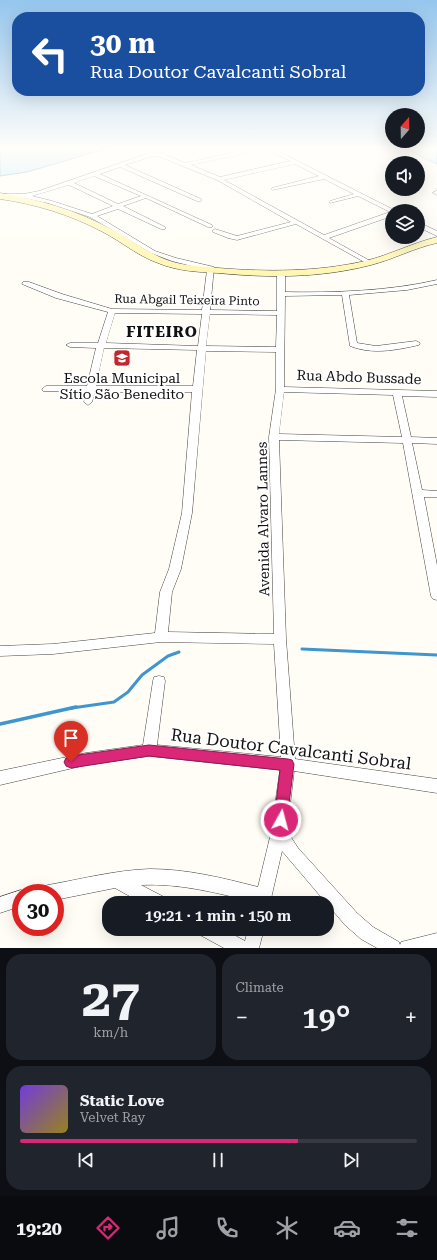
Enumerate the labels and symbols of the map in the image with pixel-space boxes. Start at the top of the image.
north arrow [385,108,425,148]
street label: Rua Abgail Teixeira Pinto [114,292,260,308]
district label: FITEIRO [126,323,198,341]
school or university icon: Escola Municipal Sítio São Benedito [112,348,132,368]
street label: Rua Abdo Bussade [296,367,422,387]
place label: Escola Municipal Sítio São Benedito [60,370,184,402]
street label: Avenida Alvaro Lannes [254,441,272,597]
pin [54,721,88,762]
street label: Rua Doutor Cavalcanti Sobral [170,724,412,774]
position arrow [260,799,302,841]
speed limit sign: 30 [12,884,64,936]

